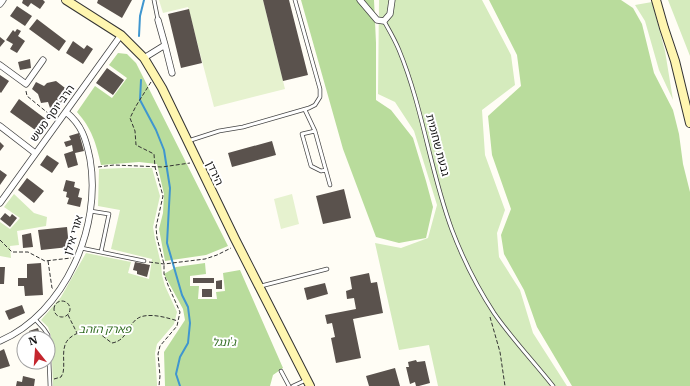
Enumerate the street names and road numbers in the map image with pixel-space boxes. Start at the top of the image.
street label: הרב יוסף משש [27,82,77,144]
street label: גבעת שחומית [423,113,453,177]
street label: הירדן [203,159,227,187]
street label: אורי אילן [60,213,86,257]

